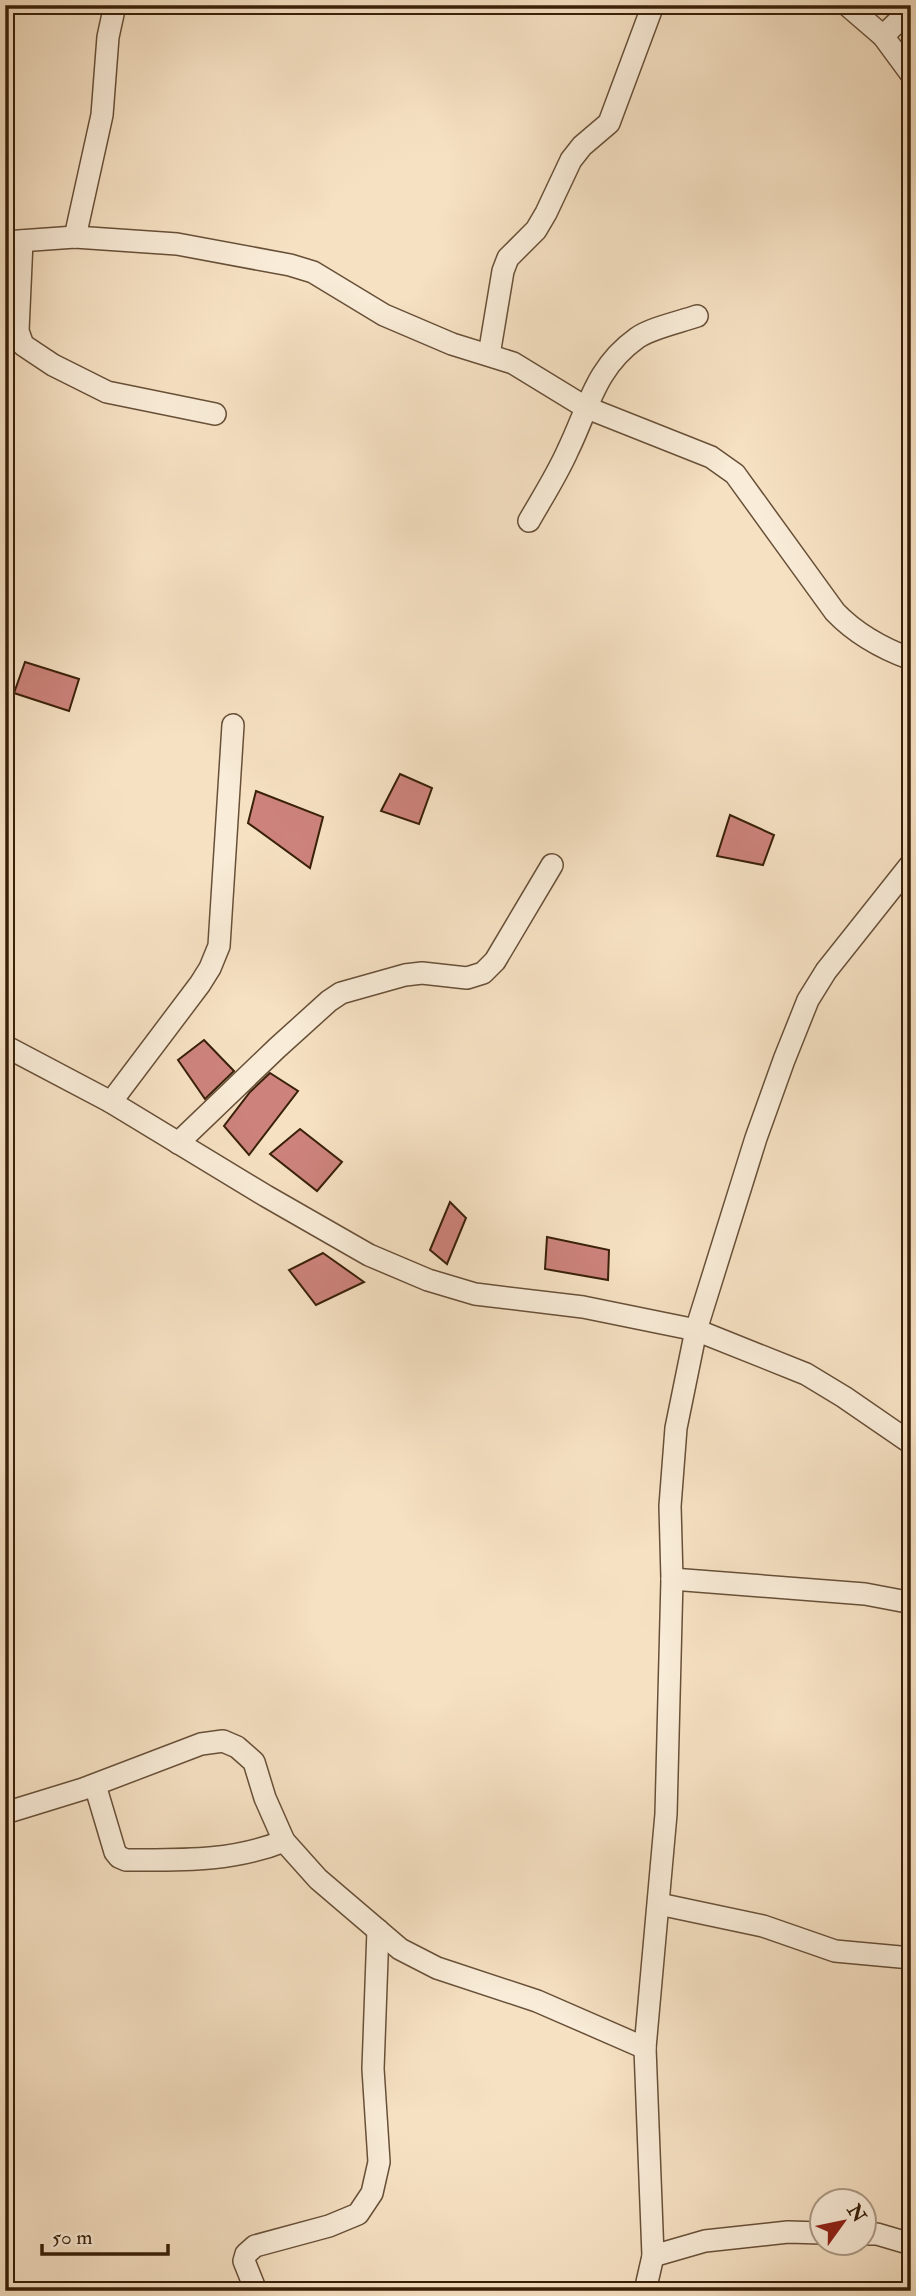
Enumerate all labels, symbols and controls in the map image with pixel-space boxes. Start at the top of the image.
north arrow [808,2188,878,2258]
text: N [841,2199,872,2228]
scale bar [42,2212,168,2256]
text: 50 m [52,2224,93,2251]

